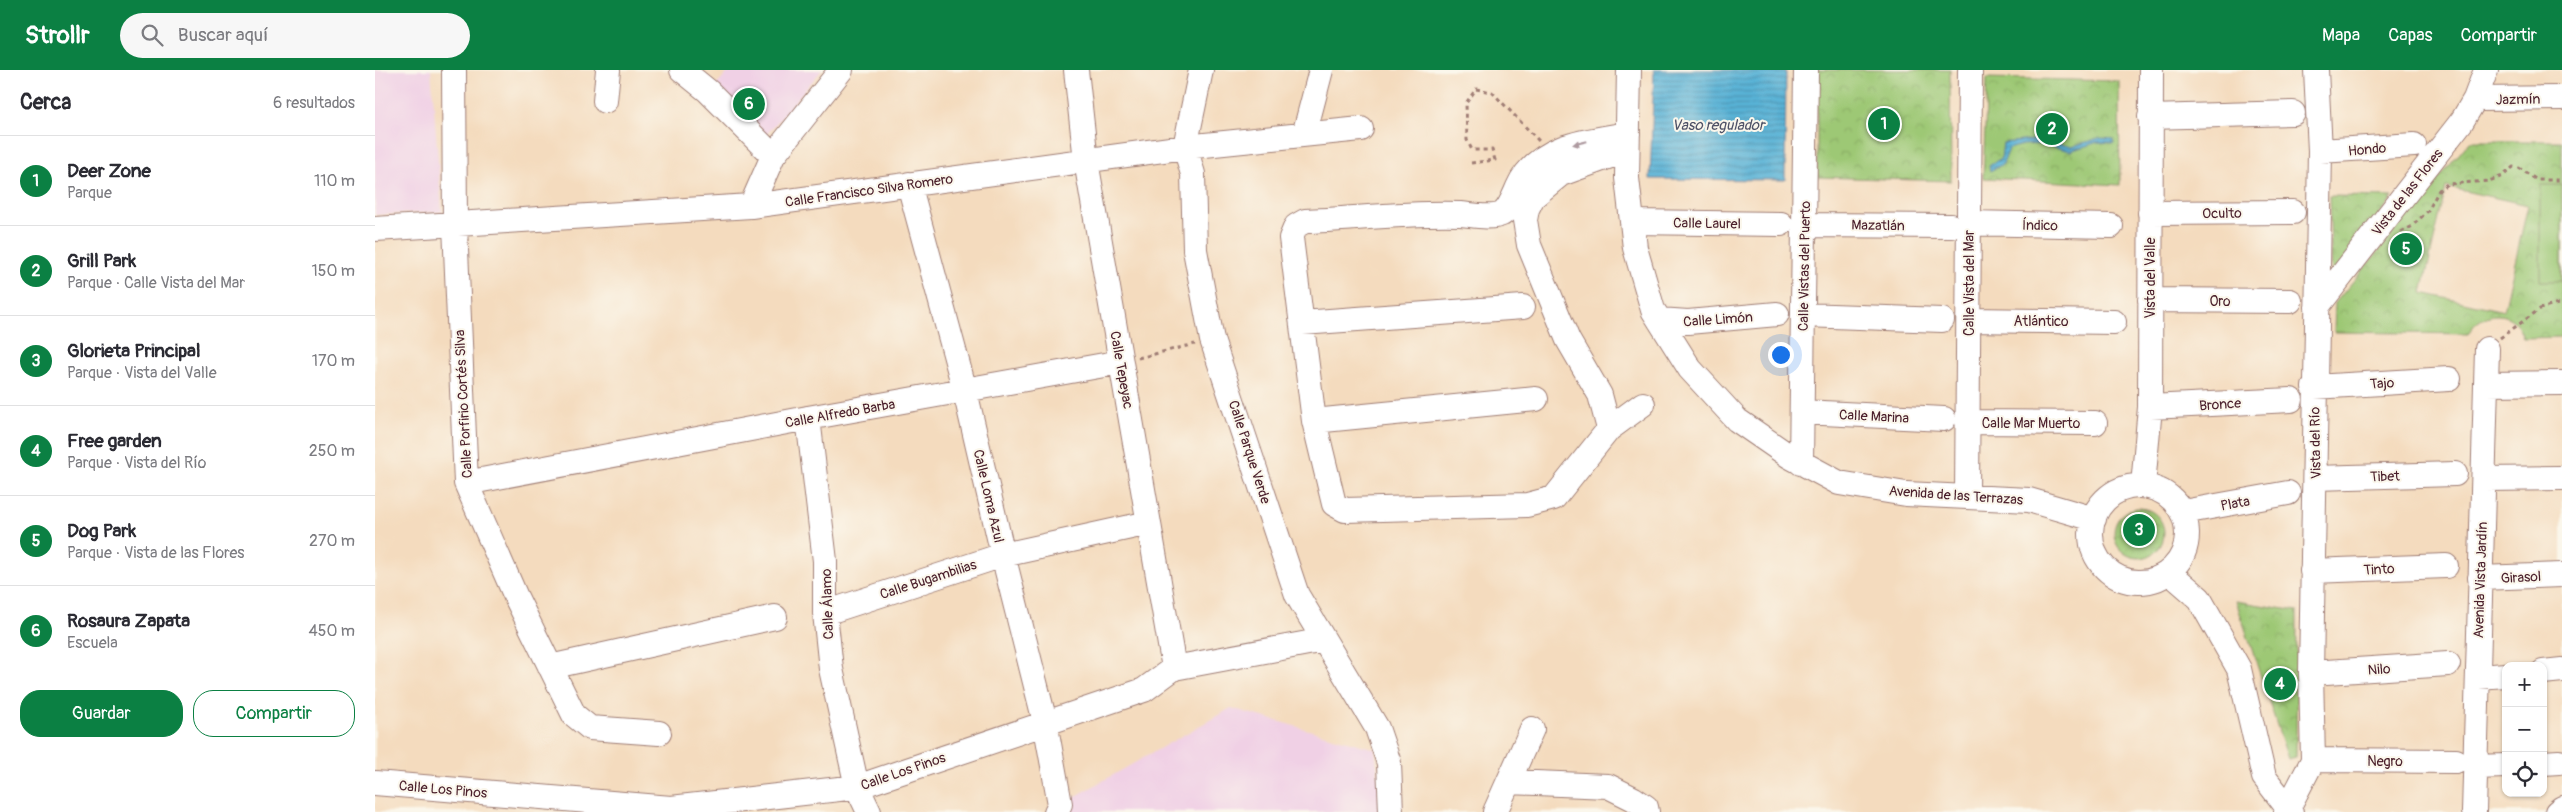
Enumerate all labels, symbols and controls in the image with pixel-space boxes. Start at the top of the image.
search box [120,13,470,58]
text: Strollr [25,21,90,50]
icon: search [138,21,166,49]
text: Buscar aquí [178,23,268,47]
text: Mapa [2322,24,2360,47]
text: Capas [2388,24,2433,47]
text: Compartir [2461,24,2537,47]
pin: 6 [733,85,765,123]
text: Cerca [20,89,71,116]
street label: Jazmín [2495,91,2541,108]
text: 6 resultados [273,93,355,113]
pin: 1 [1868,105,1900,143]
pin: 2 [2036,110,2068,148]
water label: Vaso regulador [1672,116,1766,135]
one-way arrow [1572,139,1587,147]
street label: Hondo [2347,139,2387,160]
street label: Vista de las Flores [2368,145,2447,239]
text: Deer Zone [67,159,151,183]
street label: Calle Francisco Silva Romero [784,170,955,211]
text: 1 [33,171,39,191]
text: 110 m [314,171,355,191]
text: Parque [67,183,112,203]
street label: Calle Vistas del Puerto [1795,200,1814,331]
street label: Oculto [2202,205,2242,222]
street label: Calle Laurel [1673,214,1741,233]
street label: Índico [2022,216,2059,234]
street label: Mazatlán [1851,217,1905,234]
street label: Calle Vista del Mar [1961,230,1978,336]
pin: 5 [2390,230,2422,268]
street label: Vista del Valle [2142,237,2159,319]
text: Grill Park [67,249,136,273]
text: 2 [32,261,40,281]
text: 150 m [311,261,355,281]
text: Parque · Calle Vista del Mar [67,273,245,293]
street label: Oro [2209,293,2231,310]
street label: Calle Limón [1683,309,1754,330]
street label: Atlántico [2013,313,2069,330]
street label: Calle Porfirio Cortés Silva [451,329,476,479]
street label: Calle Tepeyac [1106,330,1137,410]
text: Glorieta Principal [67,339,200,363]
your location [1768,342,1794,368]
text: 3 [32,351,40,371]
text: 170 m [312,351,355,371]
text: Parque · Vista del Valle [67,363,217,383]
street label: Tajo [2369,374,2395,393]
street label: Calle Alfredo Barba [784,395,896,432]
street label: Bronce [2199,395,2242,414]
street label: Calle Parque Verde [1225,398,1274,506]
street label: Calle Marina [1839,406,1909,427]
street label: Vista del Río [2306,406,2325,479]
street label: Calle Mar Muerto [1982,415,2081,432]
text: Free garden [67,429,162,453]
text: 4 [31,441,41,461]
text: 250 m [309,441,355,461]
street label: Calle Loma Azul [970,448,1008,544]
text: Parque · Vista del Río [67,453,206,473]
street label: Tibet [2370,467,2400,486]
street label: Avenida de las Terrazas [1888,482,2024,509]
street label: Plata [2219,493,2251,514]
pin: 3 [2123,511,2155,549]
text: Dog Park [67,519,136,543]
street label: Avenida Vista Jardín [2470,521,2491,639]
text: 5 [32,531,40,551]
text: 270 m [309,531,355,551]
text: Parque · Vista de las Flores [67,543,245,563]
street label: Calle Bugambilias [878,556,979,603]
street label: Tinto [2363,560,2395,579]
street label: Calle Álamo [817,568,837,640]
street label: Girasol [2500,568,2542,587]
text: Rosaura Zapata [67,609,190,633]
text: 6 [31,621,41,641]
text: 450 m [308,621,355,641]
text: Escuela [67,633,118,653]
street label: Nilo [2367,660,2391,679]
map controls [2502,662,2547,797]
button: + [2502,662,2547,707]
pin: 4 [2264,665,2296,703]
button: Guardar [20,690,183,737]
button: Compartir [193,690,355,737]
button: − [2502,707,2547,752]
street label: Calle Los Pinos [859,749,948,794]
button: locate [2502,752,2547,797]
street label: Negro [2367,753,2403,770]
street label: Calle Los Pinos [398,777,489,802]

